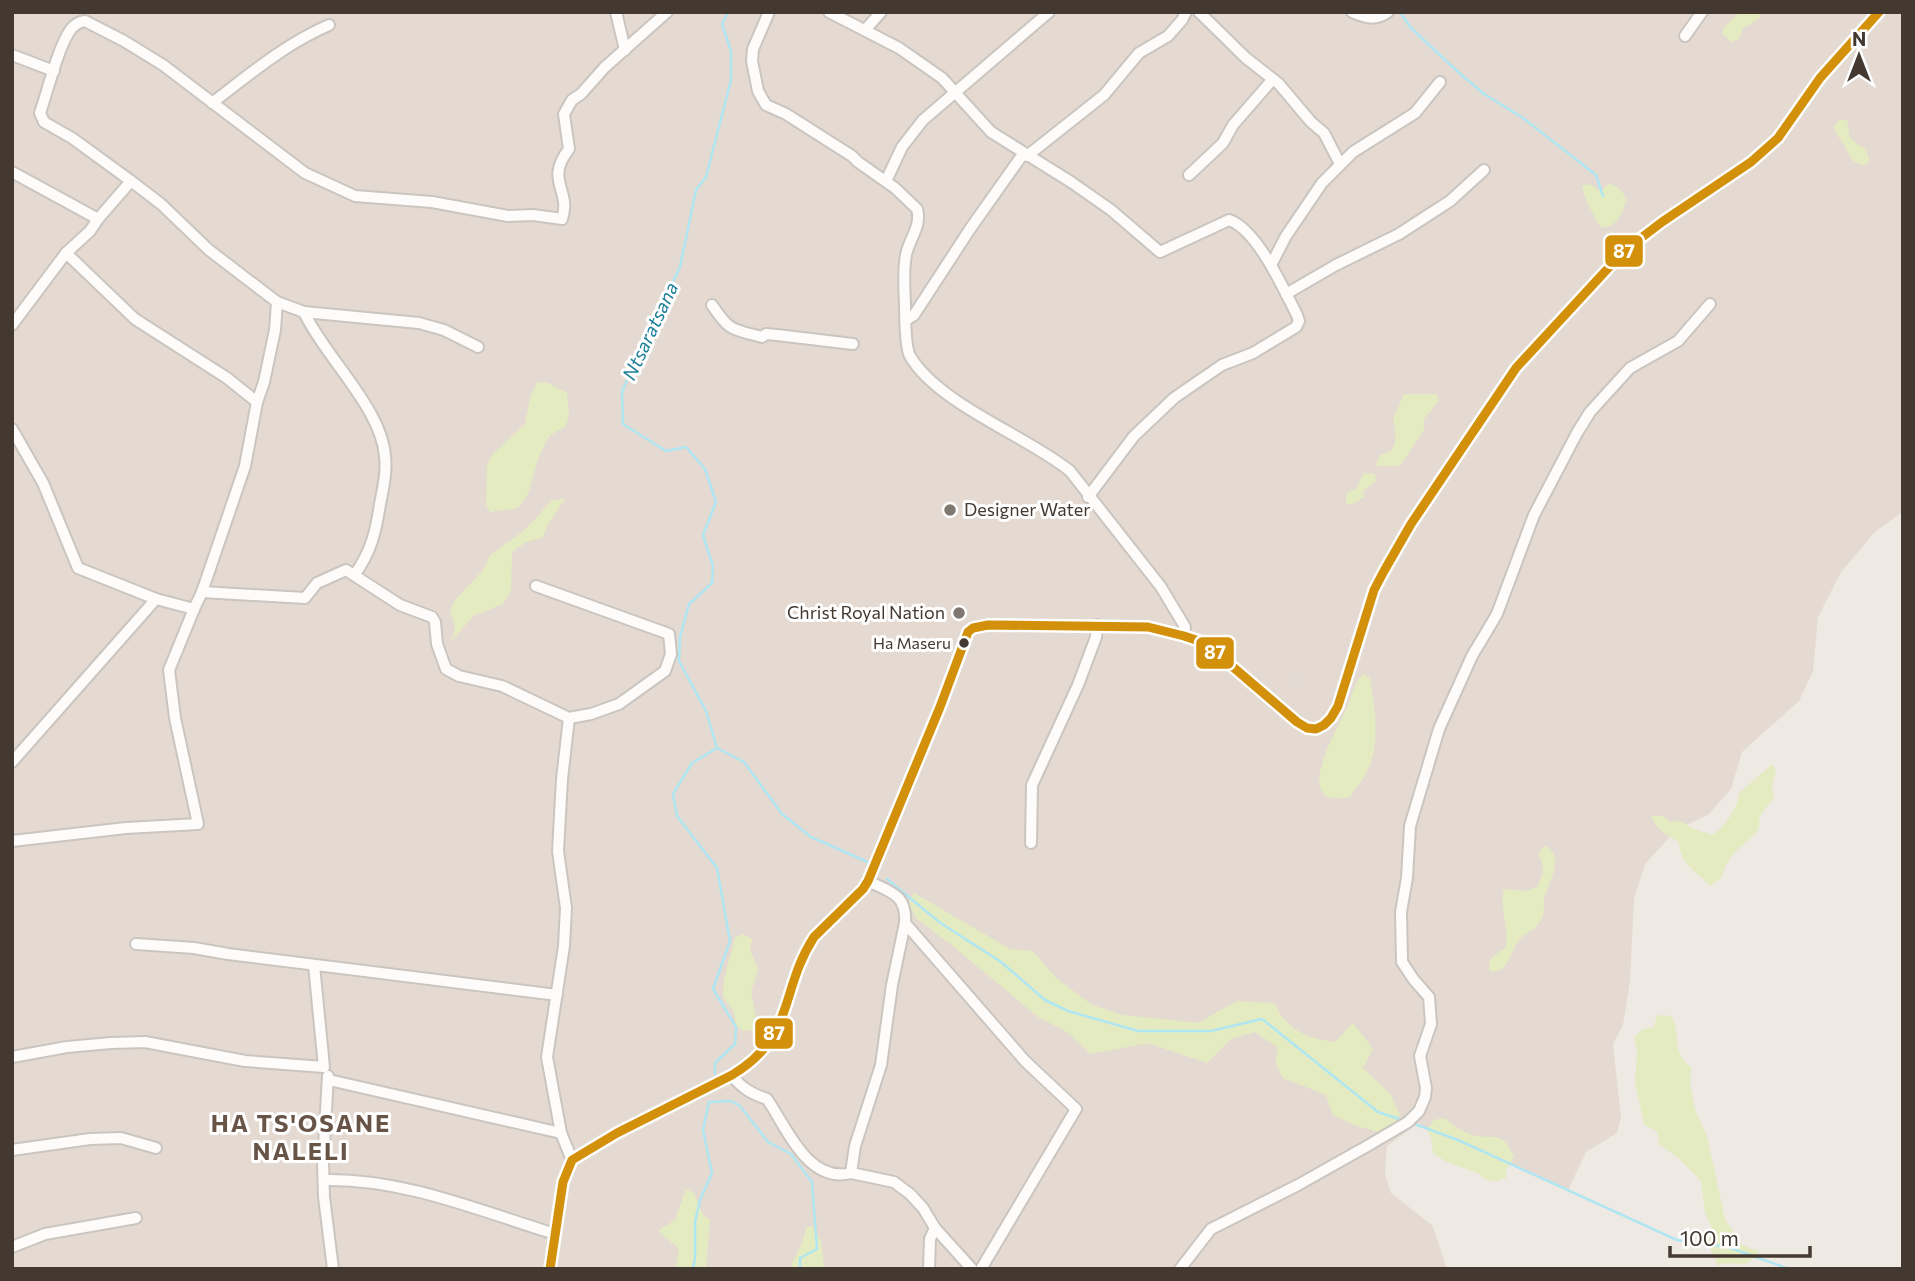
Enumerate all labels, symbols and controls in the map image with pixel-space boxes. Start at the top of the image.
north arrow [1824,21,1894,91]
text: N [1852,27,1866,50]
line badge: 87 [1604,234,1644,268]
text: 87 [1613,239,1635,262]
water label: Ntsaratsana [617,278,682,383]
place label: Designer Water [964,498,1091,520]
marker: Designer Water [942,502,958,518]
place label: Christ Royal Nation [787,601,945,623]
marker: Christ Royal Nation [951,605,967,621]
place label: Ha Maseru [873,633,951,652]
marker: Ha Maseru [957,636,971,650]
line badge: 87 [1195,636,1235,670]
text: 87 [1204,640,1226,663]
line badge: 87 [754,1017,794,1050]
text: 87 [763,1021,785,1044]
district label: HA TS'OSANE NALELI [211,1108,391,1165]
scale bar [1670,1214,1810,1258]
text: 100 m [1680,1225,1739,1250]

